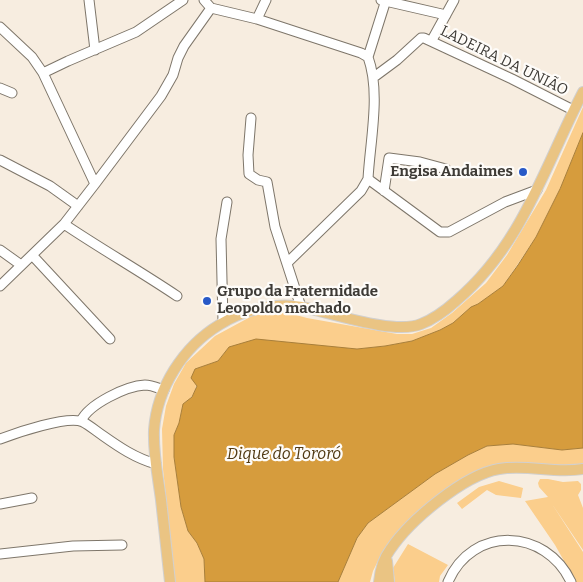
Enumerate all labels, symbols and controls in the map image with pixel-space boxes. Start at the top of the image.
street label: LADEIRA DA UNIÃO [437,22,571,100]
place label: Engisa Andaimes [390,163,513,181]
marker: Engisa Andaimes [517,166,529,178]
place label: Grupo da Fraternidade Leopoldo machado [217,283,378,318]
marker: Grupo da Fraternidade Leopoldo machado [201,295,213,307]
water label: Dique do Tororó [227,445,341,465]

